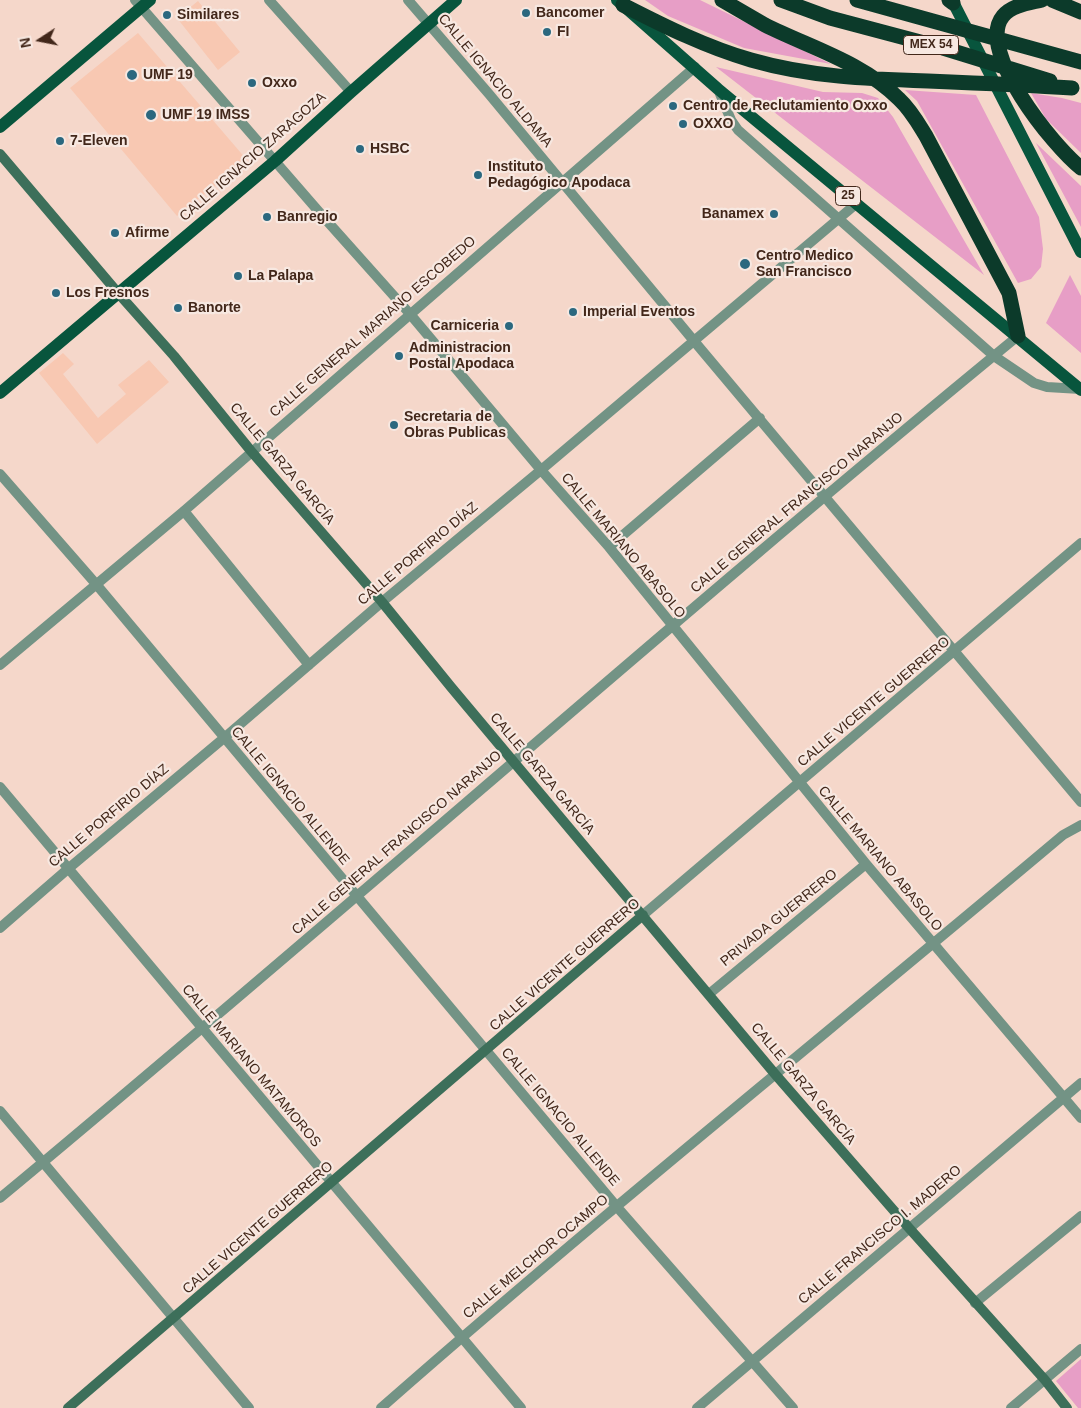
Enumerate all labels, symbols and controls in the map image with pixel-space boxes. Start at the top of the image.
place label: Bancomer [536,5,604,21]
place label: Similares [177,7,239,23]
marker: Bancomer [520,7,532,19]
marker: Similares [161,9,173,21]
street label: CALLE IGNACIO ALDAMA [434,11,556,151]
north arrow [15,15,65,65]
place label: FI [557,24,569,40]
marker: FI [541,26,553,38]
text: N [16,36,34,49]
road number: MEX 54 [904,36,958,54]
place label: UMF 19 [143,67,193,83]
marker: UMF 19 [125,68,139,82]
place label: Oxxo [262,75,297,91]
marker: Oxxo [246,77,258,89]
street label: CALLE IGNACIO ZARAGOZA [176,89,330,225]
place label: Centro de Reclutamiento Oxxo [683,98,888,114]
marker: Centro de Reclutamiento Oxxo [667,100,679,112]
place label: UMF 19 IMSS [162,107,250,123]
marker: UMF 19 IMSS [144,108,158,122]
place label: OXXO [693,116,733,132]
marker: OXXO [677,118,689,130]
place label: 7-Eleven [70,133,128,149]
marker: 7-Eleven [54,135,66,147]
place label: HSBC [370,141,410,157]
marker: HSBC [354,143,366,155]
place label: Instituto Pedagógico Apodaca [488,159,630,192]
marker: Instituto Pedagógico Apodaca [472,169,484,181]
road number: 25 [836,187,860,206]
place label: Banamex [702,206,764,222]
marker: Banamex [768,208,780,220]
place label: Banregio [277,209,338,225]
marker: Banregio [261,211,273,223]
place label: Afirme [125,225,169,241]
marker: Afirme [109,227,121,239]
street label: CALLE GENERAL MARIANO ESCOBEDO [266,233,480,421]
place label: Centro Medico San Francisco [756,248,853,280]
marker: Centro Medico San Francisco [738,257,752,271]
place label: La Palapa [248,268,313,284]
marker: La Palapa [232,270,244,282]
place label: Los Fresnos [66,285,149,301]
marker: Los Fresnos [50,287,62,299]
place label: Banorte [188,300,241,316]
marker: Banorte [172,302,184,314]
place label: Imperial Eventos [583,304,695,320]
marker: Imperial Eventos [567,306,579,318]
place label: Carniceria [431,318,499,334]
marker: Carniceria [503,320,515,332]
place label: Administracion Postal Apodaca [409,340,514,372]
marker: Administracion Postal Apodaca [393,350,405,362]
street label: CALLE GARZA GARCÍA [226,400,338,528]
place label: Secretaria de Obras Publicas [404,409,506,442]
street label: CALLE GENERAL FRANCISCO NARANJO [687,409,907,597]
marker: Secretaria de Obras Publicas [388,419,400,431]
street label: CALLE MARIANO ABASOLO [557,470,689,622]
street label: CALLE PORFIRIO DÍAZ [354,499,482,609]
street label: CALLE VICENTE GUERRERO [794,633,954,771]
street label: CALLE GARZA GARCÍA [486,710,598,838]
street label: CALLE IGNACIO ALLENDE [227,724,353,868]
street label: CALLE GENERAL FRANCISCO NARANJO [289,747,505,939]
street label: CALLE PORFIRIO DÍAZ [45,761,173,871]
street label: CALLE MARIANO ABASOLO [814,783,946,935]
street label: PRIVADA GUERRERO [717,866,841,970]
street label: CALLE VICENTE GUERRERO [486,895,644,1035]
street label: CALLE MARIANO MATAMOROS [178,981,324,1151]
street label: CALLE GARZA GARCÍA [747,1020,859,1148]
street label: CALLE IGNACIO ALLENDE [497,1045,623,1189]
street label: CALLE VICENTE GUERRERO [179,1158,337,1298]
street label: CALLE FRANCISCO I. MADERO [795,1162,965,1308]
street label: CALLE MELCHOR OCAMPO [460,1191,612,1323]

